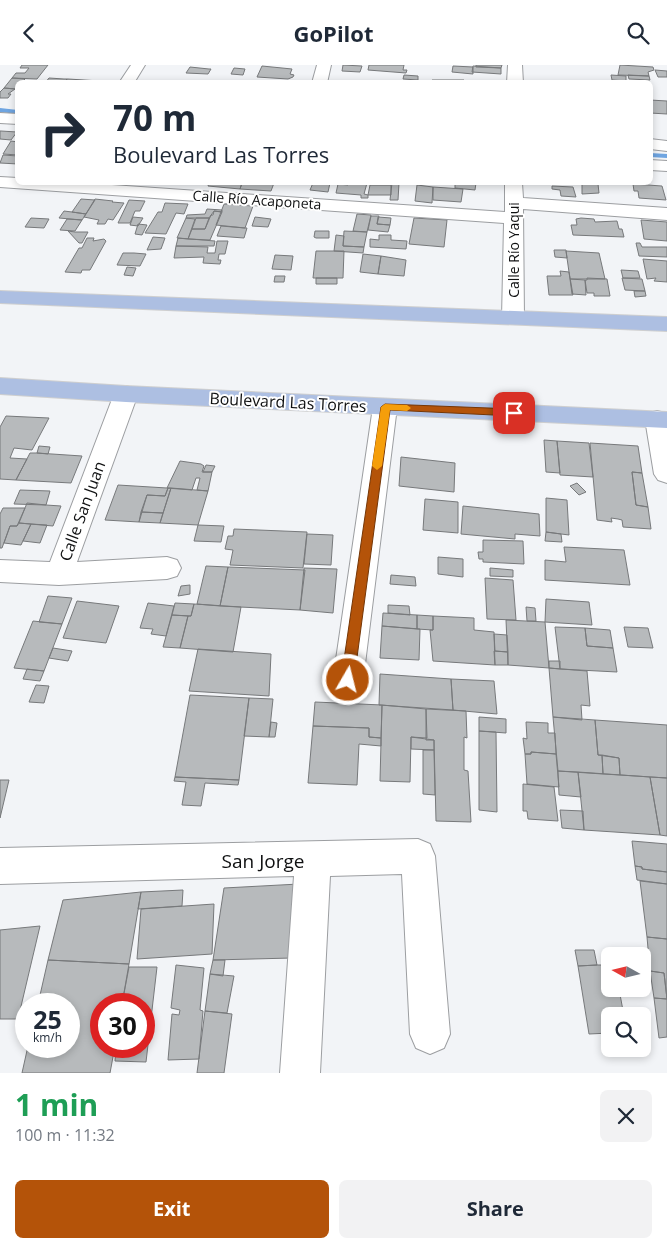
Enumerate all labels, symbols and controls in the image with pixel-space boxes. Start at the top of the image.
text: GoPilot [294,18,373,48]
icon: back [15,19,43,47]
icon: search [624,19,652,47]
text: 70 m [113,94,196,141]
icon: right [30,100,95,165]
text: Boulevard Las Torres [113,139,329,169]
street label: Calle Río Acaponeta [192,186,322,213]
street label: Calle Río Yaqui [504,202,523,298]
street label: Boulevard Las Torres [209,387,367,417]
pin [493,392,535,434]
icon: arrive [500,399,528,427]
street label: Calle San Juan [54,458,110,564]
position arrow [321,653,373,705]
street label: San Jorge [222,848,304,874]
north arrow [601,947,651,997]
map controls [601,947,651,1057]
speed limit sign: 30 [90,993,155,1058]
text: 25 [33,1002,62,1036]
button: search [601,1007,651,1057]
text: km/h [33,1029,62,1046]
text: 1 min [15,1084,98,1125]
button: close [600,1090,652,1142]
text: 100 m · 11:32 [15,1124,115,1146]
button: Exit [15,1180,329,1238]
button: Share [339,1180,652,1238]

